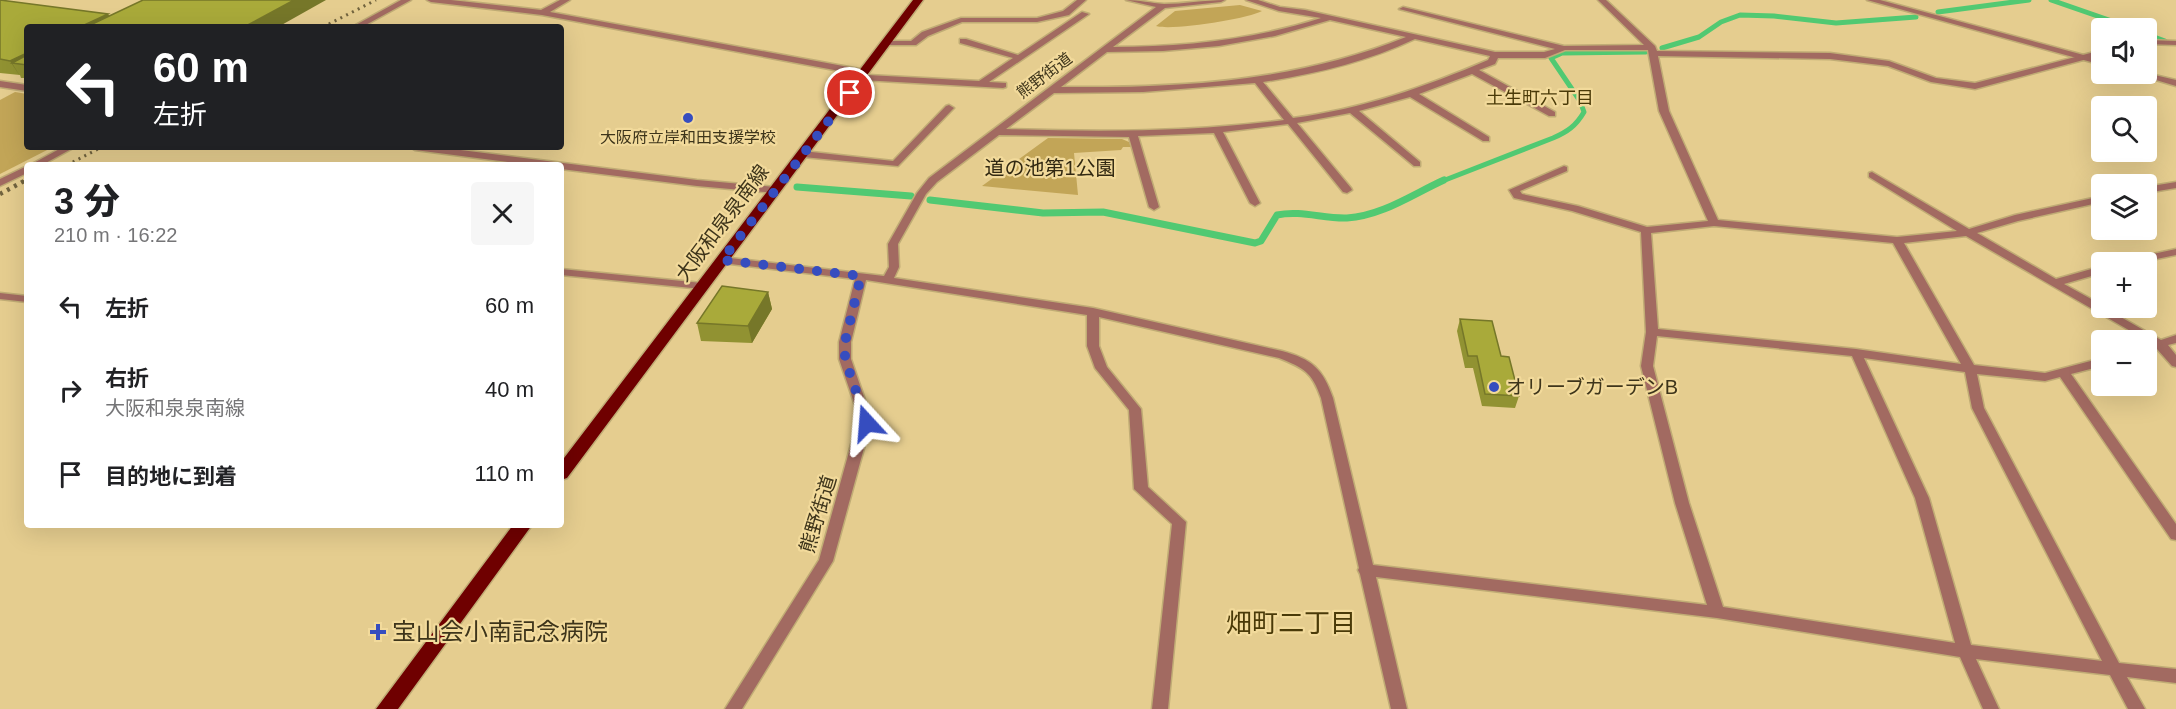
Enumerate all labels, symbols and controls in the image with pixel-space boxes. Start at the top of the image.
map controls [2091,18,2157,396]
button: sound [2091,18,2157,84]
text: 60 m [153,44,249,91]
icon: left [54,48,132,126]
street label: 熊野街道 [1014,49,1075,101]
pin [824,67,875,118]
icon: arrive [833,76,866,109]
district label: 土生町六丁目 [1486,88,1594,108]
button: search [2091,96,2157,162]
text: 左折 [153,100,207,130]
marker: 大阪府立岸和田支援学校 [681,111,695,125]
place label: 大阪府立岸和田支援学校 [600,129,776,146]
park label: 道の池第1公園 [984,157,1116,179]
street label: 大阪和泉泉南線 [671,160,773,286]
button: layers [2091,174,2157,240]
text: 3 分 [54,181,120,222]
button: close [471,182,534,245]
text: 210 m · 16:22 [54,224,177,246]
button: + [2091,252,2157,318]
icon: left [54,290,87,323]
text: 60 m [485,293,534,318]
text: 左折 [105,296,149,321]
button: − [2091,330,2157,396]
text: 右折 [105,366,149,391]
icon: right [54,374,87,407]
place label: オリーブガーデンB [1506,376,1678,398]
text: 40 m [485,377,534,402]
marker: オリーブガーデンB [1487,380,1501,394]
position arrow [835,391,899,455]
text: 大阪和泉泉南線 [105,397,245,419]
icon: arrive [54,458,87,491]
text: 110 m [474,461,534,486]
text: 目的地に到着 [105,464,237,489]
street label: 熊野街道 [796,473,840,555]
district label: 畑町二丁目 [1226,608,1356,638]
place label: 宝山会小南記念病院 [392,618,608,645]
marker: 宝山会小南記念病院 [369,623,387,641]

